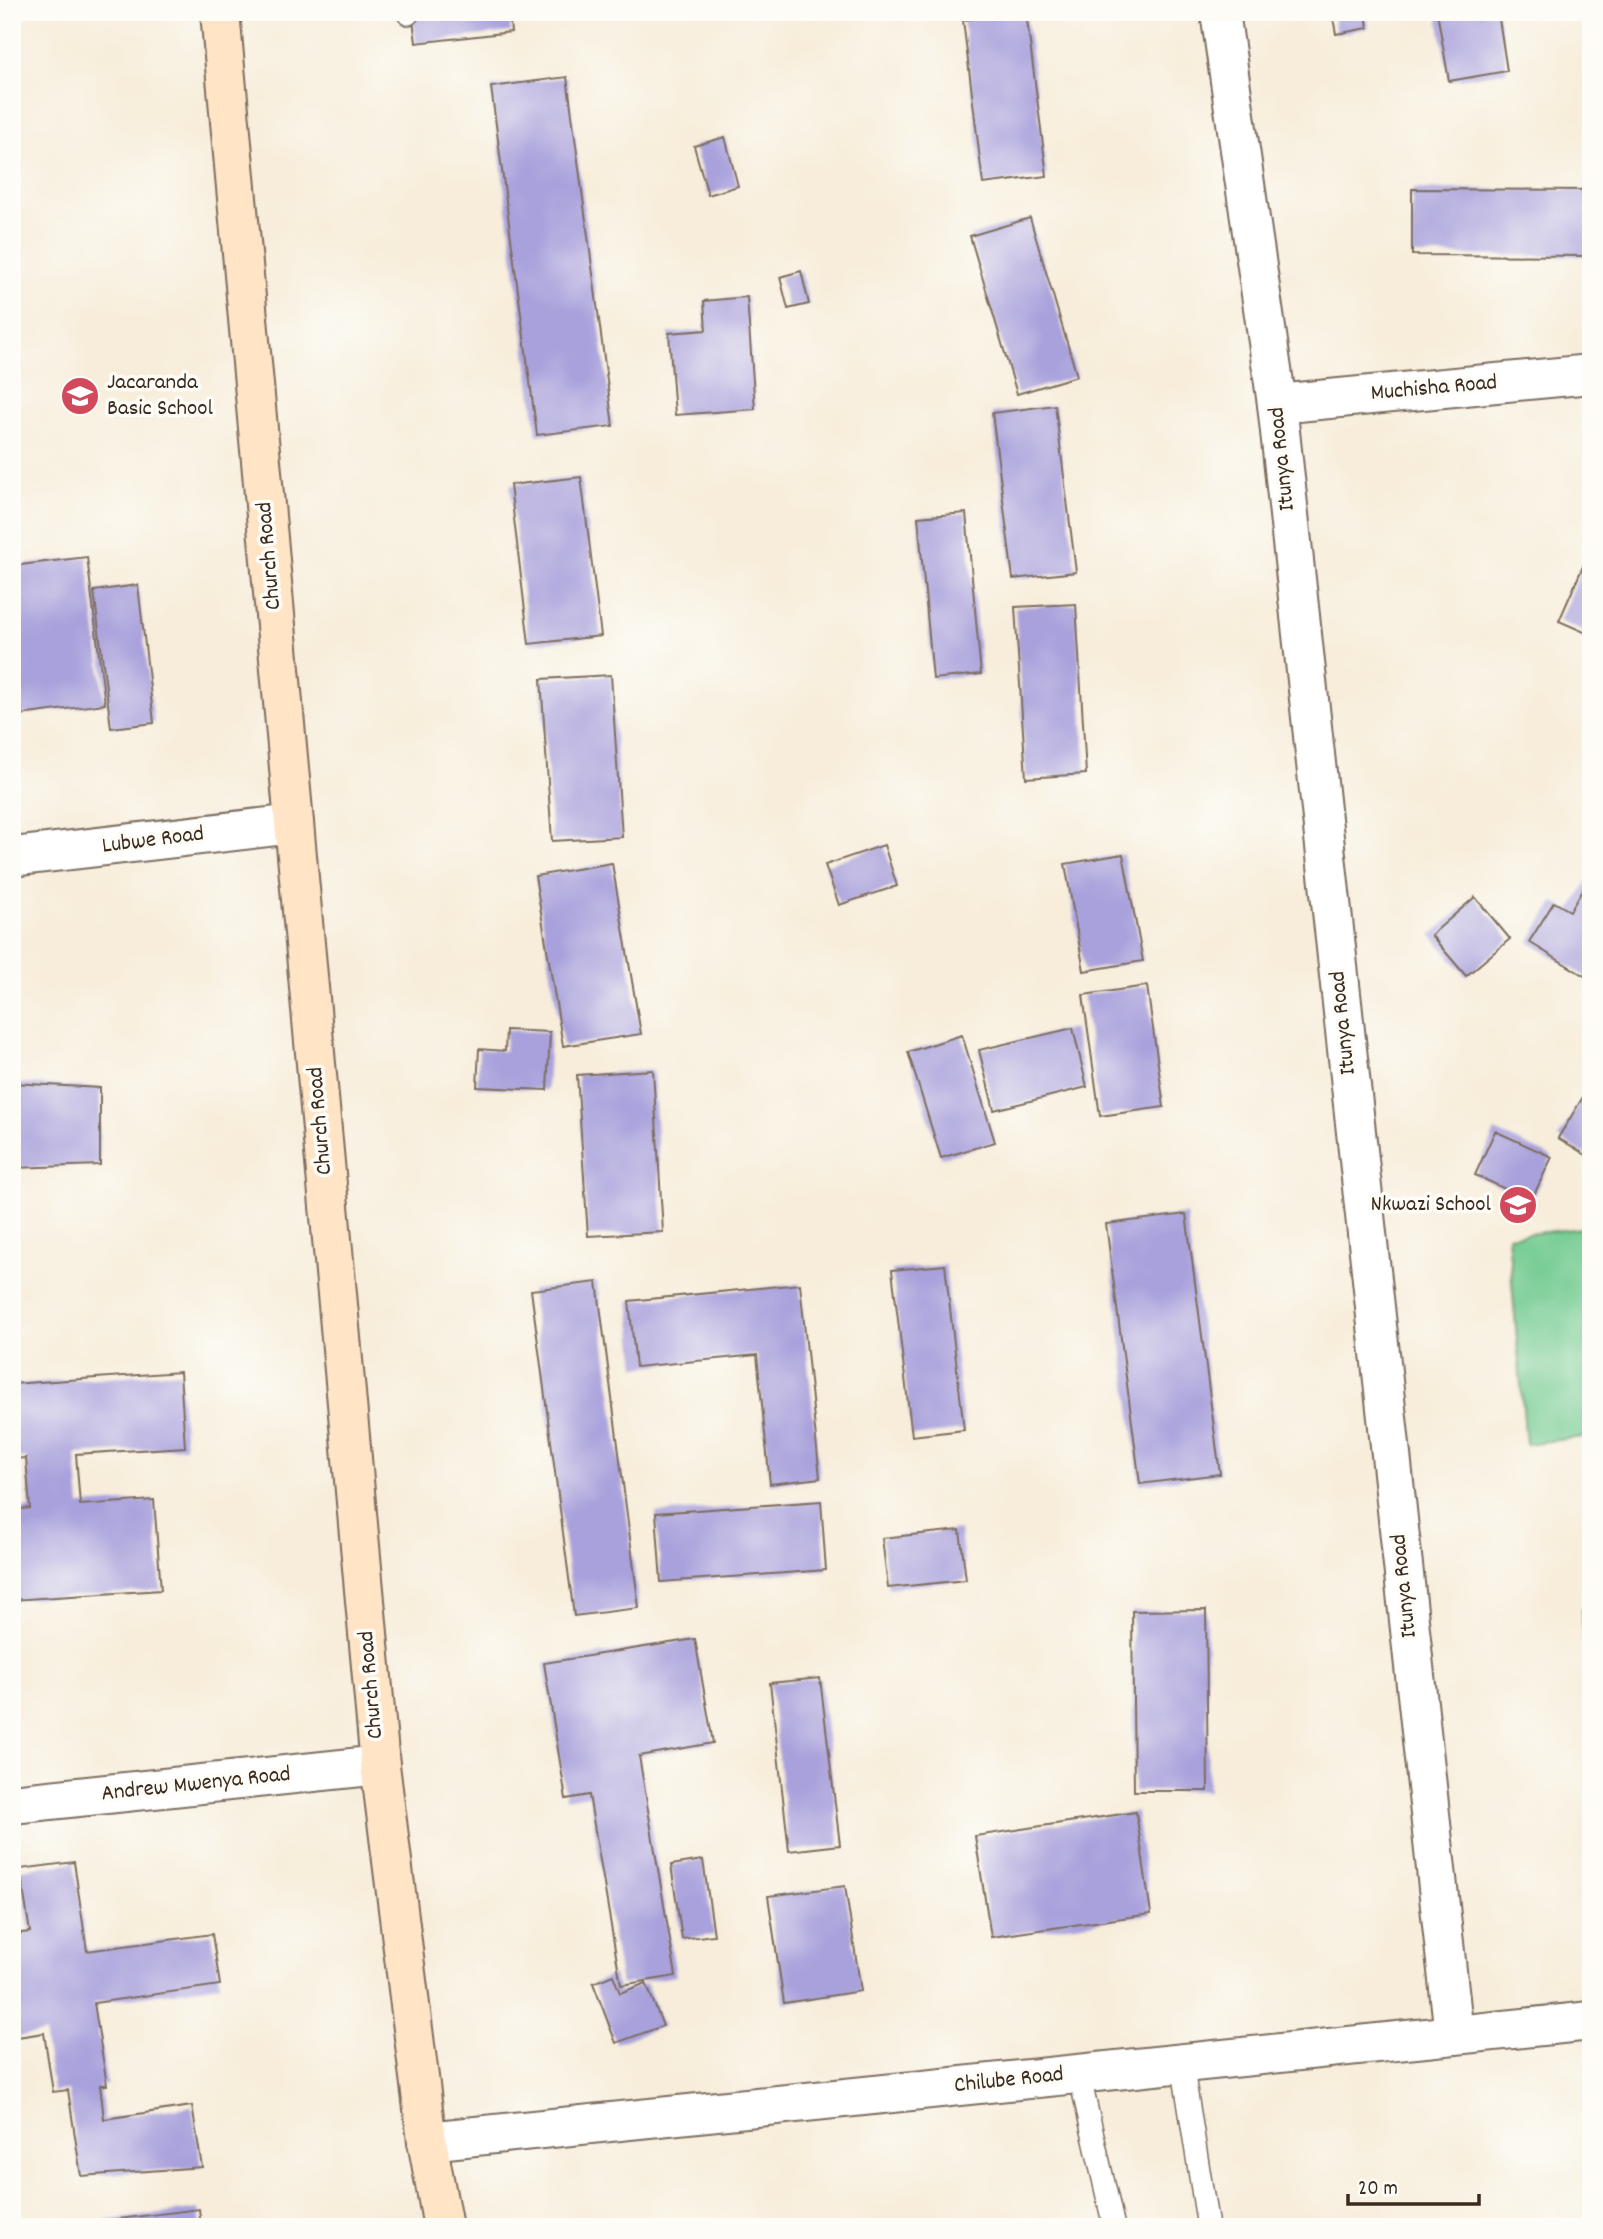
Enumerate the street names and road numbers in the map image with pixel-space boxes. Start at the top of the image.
street label: Muchisha Road [1369,367,1499,411]
street label: Itunya Road [1261,405,1305,513]
street label: Church Road [249,501,291,611]
street label: Lubwe Road [100,818,206,864]
street label: Itunya Road [1322,969,1366,1077]
street label: Church Road [300,1066,342,1176]
street label: Itunya Road [1383,1532,1427,1640]
street label: Church Road [351,1630,393,1740]
street label: Andrew Mwenya Road [100,1759,292,1811]
street label: Chilube Road [953,2059,1065,2103]

